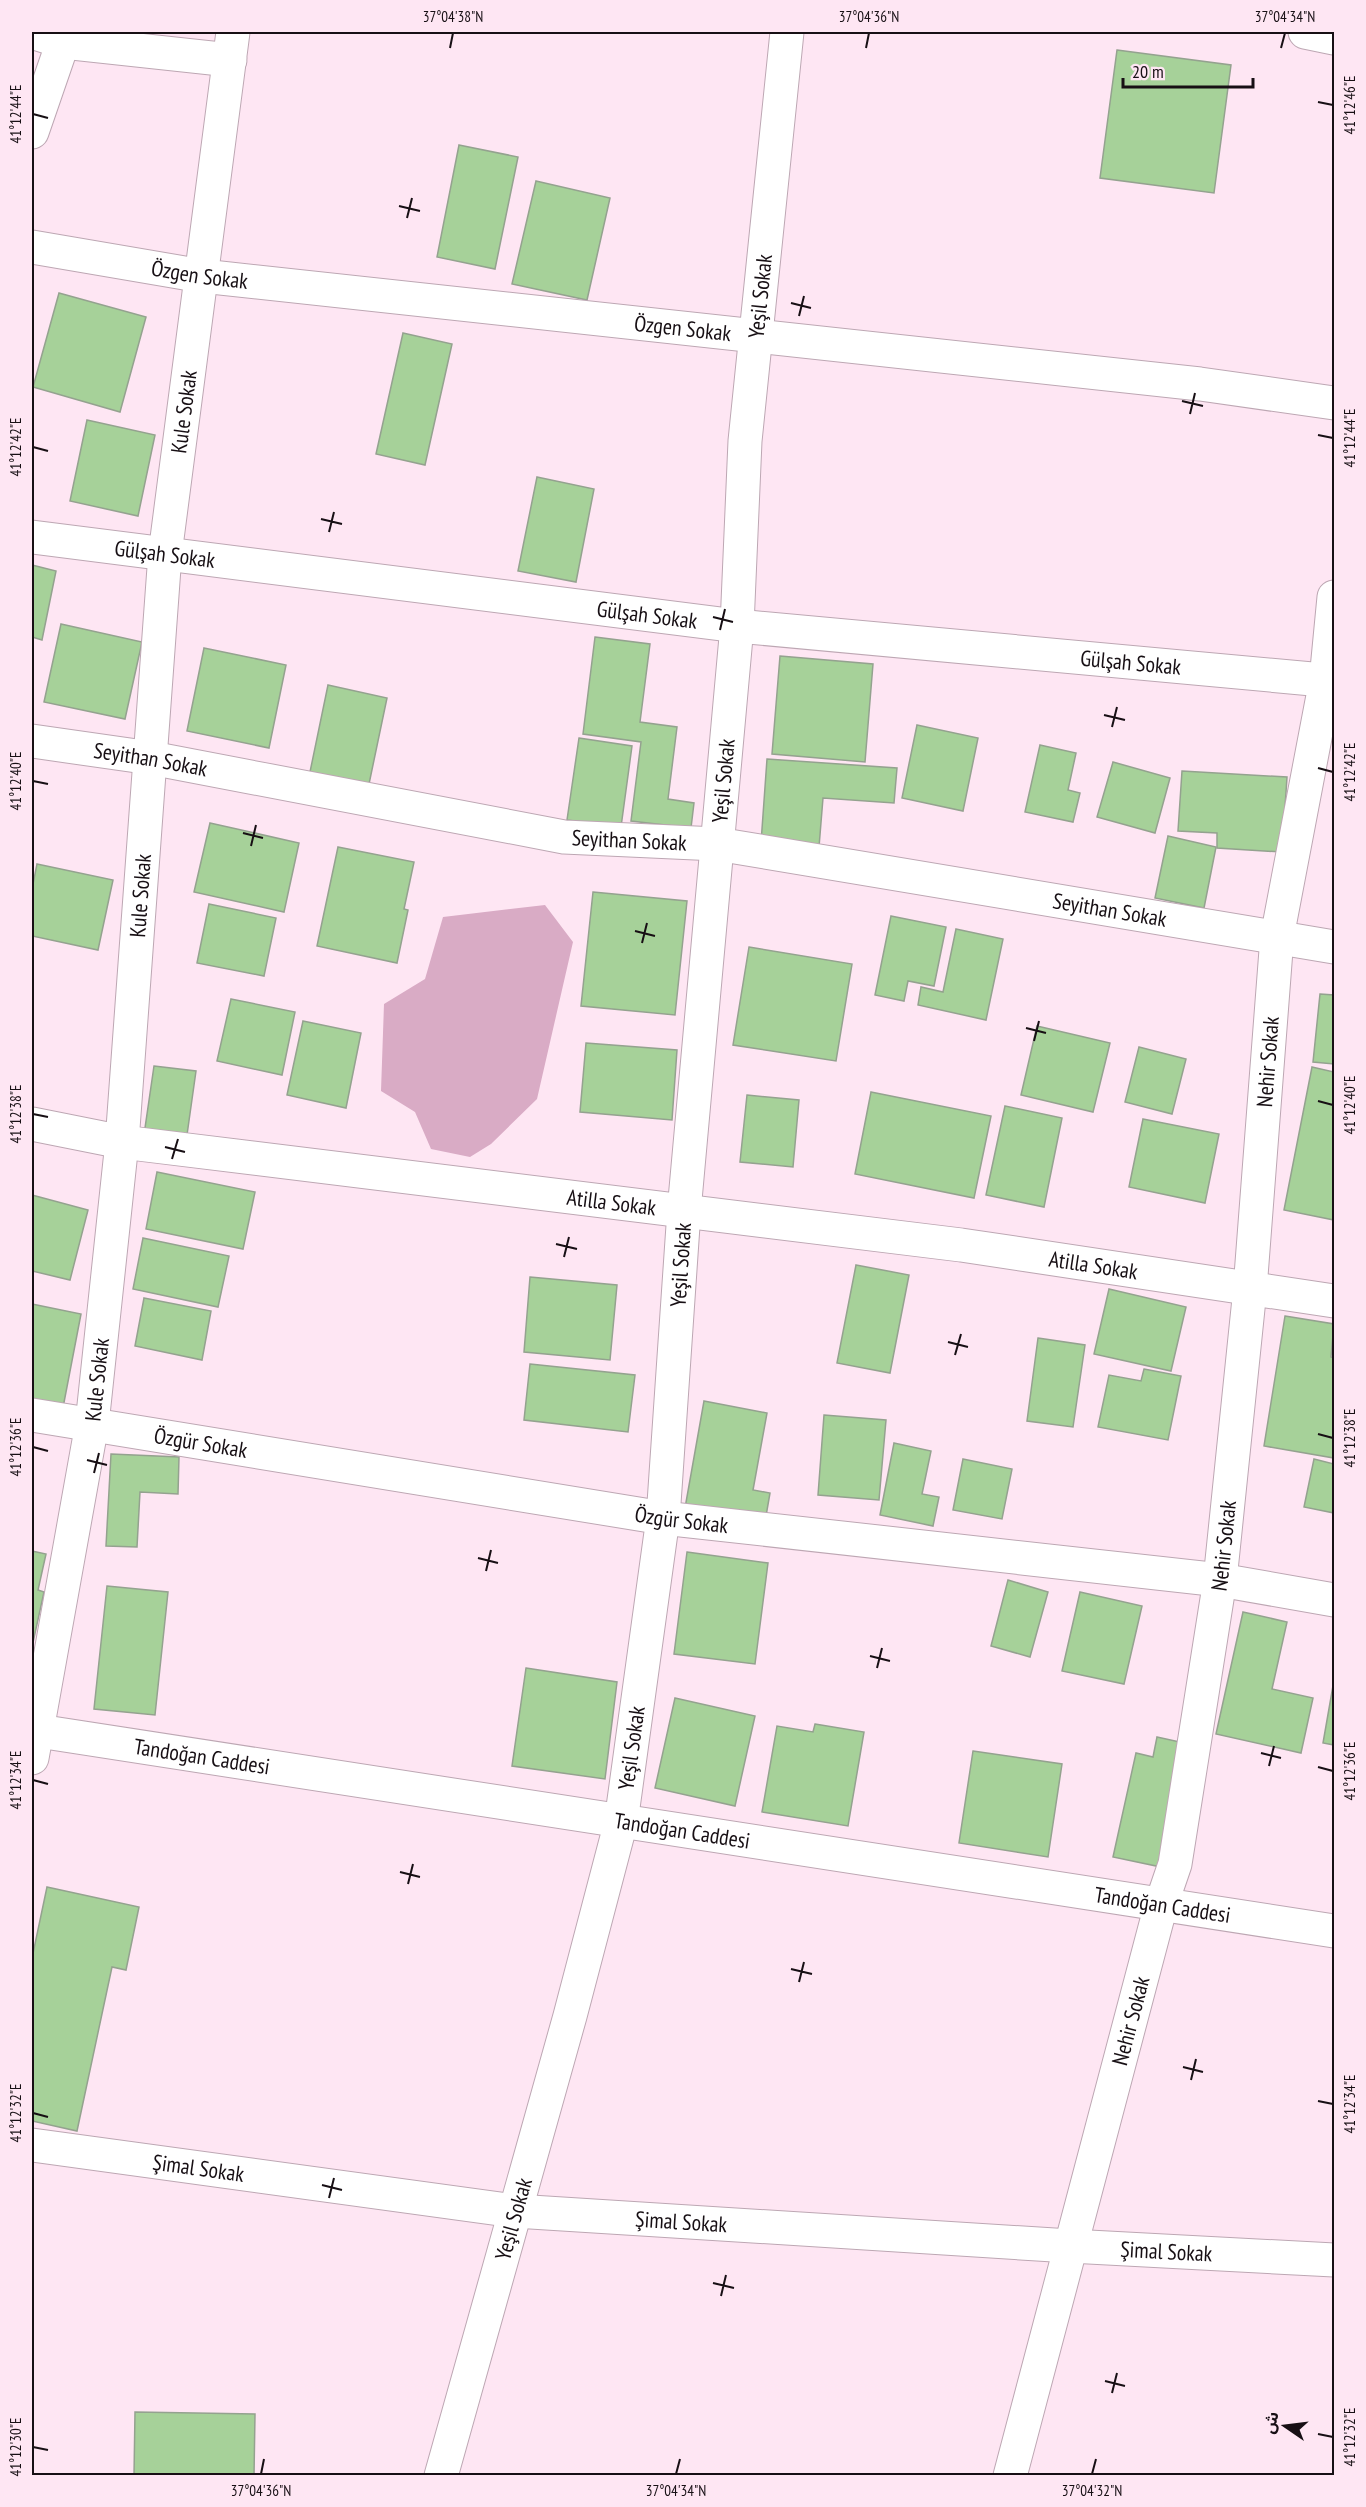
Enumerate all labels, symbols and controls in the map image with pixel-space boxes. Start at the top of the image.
text: 37°04'38"N [423,7,483,26]
text: 37°04'36"N [839,7,899,26]
text: 37°04'34"N [1255,7,1315,26]
scale bar [1123,51,1254,89]
text: 20 m [1132,60,1164,83]
text: 41°12'46"E [1340,75,1359,135]
text: 41°12'44"E [6,84,25,144]
street label: Yeşil Sokak [742,252,778,340]
street label: Özgen Sokak [149,254,250,295]
street label: Özgen Sokak [633,309,733,347]
street label: Kule Sokak [164,368,203,455]
text: 41°12'44"E [1340,408,1359,468]
text: 41°12'42"E [6,417,25,477]
street label: Gülşah Sokak [113,534,217,574]
street label: Gülşah Sokak [595,594,699,635]
street label: Gülşah Sokak [1079,644,1183,681]
street label: Seyithan Sokak [92,736,210,783]
street label: Yeşil Sokak [705,737,741,824]
text: 41°12'42"E [1340,742,1359,802]
text: 41°12'40"E [6,751,25,811]
street label: Seyithan Sokak [571,823,688,857]
street label: Kule Sokak [123,852,157,938]
street label: Seyithan Sokak [1051,886,1169,933]
street label: Nehir Sokak [1250,1015,1285,1108]
text: 41°12'40"E [1340,1075,1359,1135]
text: 41°12'38"E [6,1084,25,1144]
street label: Atilla Sokak [565,1183,658,1222]
street label: Yeşil Sokak [663,1221,697,1308]
street label: Atilla Sokak [1047,1244,1140,1285]
street label: Kule Sokak [78,1336,115,1423]
text: 41°12'38"E [1340,1408,1359,1468]
text: 41°12'36"E [6,1417,25,1477]
street label: Özgür Sokak [152,1421,250,1464]
street label: Nehir Sokak [1204,1499,1242,1593]
street label: Özgür Sokak [633,1500,730,1539]
street label: Yeşil Sokak [612,1704,651,1792]
street label: Tandoğan Caddesi [132,1732,272,1781]
text: 41°12'36"E [1340,1741,1359,1801]
text: 41°12'34"E [6,1750,25,1810]
street label: Tandoğan Caddesi [612,1806,752,1855]
street label: Tandoğan Caddesi [1093,1880,1233,1929]
street label: Nehir Sokak [1105,1973,1156,2068]
text: 41°12'34"E [1340,2074,1359,2134]
text: 41°12'32"E [6,2083,25,2143]
street label: Şimal Sokak [151,2148,246,2188]
street label: Yeşil Sokak [488,2174,538,2263]
street label: Şimal Sokak [634,2205,728,2238]
street label: Şimal Sokak [1120,2235,1213,2268]
north arrow [1255,2396,1315,2456]
text: 41°12'32"E [1340,2407,1359,2467]
text: ش [1258,2409,1283,2435]
text: 41°12'30"E [6,2417,25,2477]
text: 37°04'36"N [231,2481,291,2500]
text: 37°04'34"N [646,2481,706,2500]
text: 37°04'32"N [1062,2481,1122,2500]

